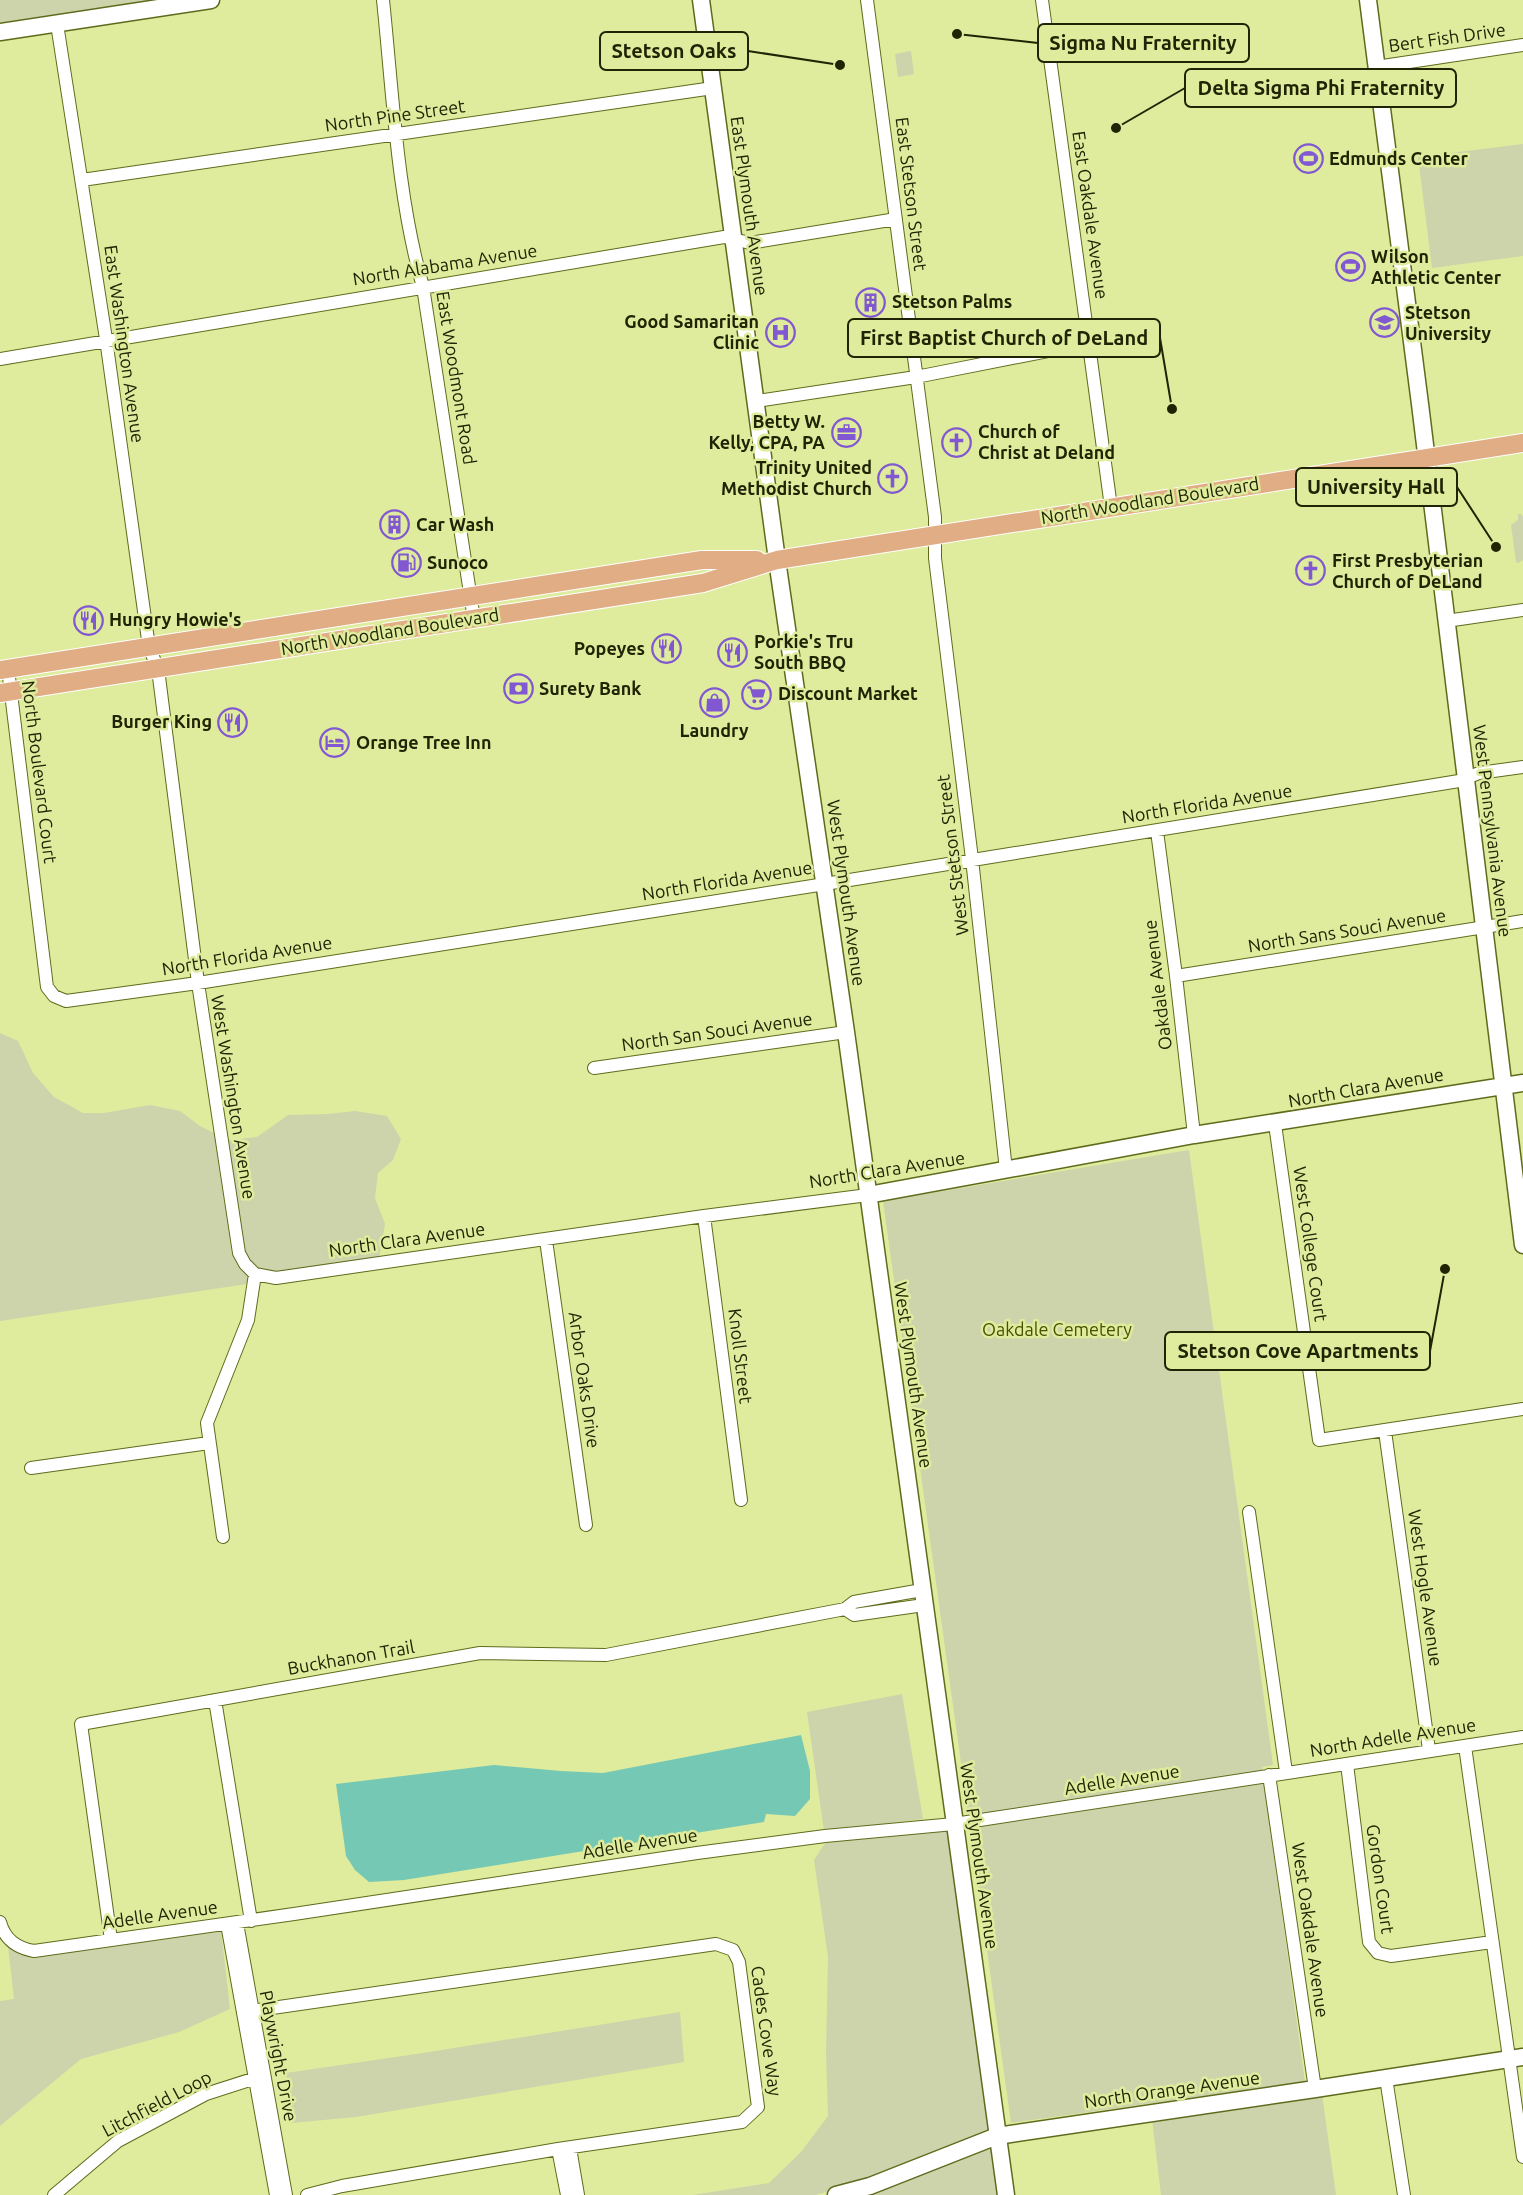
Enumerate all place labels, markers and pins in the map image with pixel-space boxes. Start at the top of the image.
callout: Sigma Nu Fraternity [1038,24,1249,62]
callout: Stetson Oaks [600,32,748,70]
callout: Delta Sigma Phi Fraternity [1185,69,1456,107]
sports icon: Edmunds Center [1292,143,1324,175]
place label: Edmunds Center [1329,148,1468,168]
place label: Wilson Athletic Center [1371,246,1502,287]
sports icon: Wilson Athletic Center [1334,251,1366,283]
building icon: Stetson Palms [855,286,887,318]
place label: Stetson Palms [892,291,1012,311]
place label: Stetson University [1405,302,1492,343]
school or university icon: Stetson University [1368,307,1400,339]
place label: Good Samaritan Clinic [624,311,759,352]
hospital icon: Good Samaritan Clinic [764,316,796,348]
callout: First Baptist Church of DeLand [848,319,1160,357]
place label: Betty W. Kelly, CPA, PA [708,411,825,452]
office icon: Betty W. Kelly, CPA, PA [830,416,862,448]
place label: Church of Christ at Deland [978,421,1115,462]
church icon: Church of Christ at Deland [941,426,973,458]
place label: Trinity United Methodist Church [721,457,872,498]
church icon: Trinity United Methodist Church [877,462,909,494]
callout: University Hall [1296,468,1457,506]
building icon: Car Wash [379,509,411,541]
place label: Car Wash [416,514,494,534]
fuel station icon: Sunoco [390,547,422,579]
place label: First Presbyterian Church of DeLand [1332,550,1483,591]
place label: Sunoco [427,552,488,572]
church icon: First Presbyterian Church of DeLand [1295,555,1327,587]
restaurant icon: Hungry Howie's [72,604,104,636]
place label: Hungry Howie's [109,609,241,629]
place label: Porkie's Tru South BBQ [754,631,854,672]
restaurant icon: Popeyes [650,633,682,665]
restaurant icon: Porkie's Tru South BBQ [717,636,749,668]
place label: Popeyes [574,638,645,658]
bank icon: Surety Bank [502,673,534,705]
place label: Surety Bank [539,678,641,698]
supermarket icon: Discount Market [741,678,773,710]
place label: Discount Market [778,683,918,703]
shop icon: Laundry [698,686,730,718]
restaurant icon: Burger King [217,706,249,738]
place label: Burger King [111,711,212,731]
place label: Laundry [679,720,749,740]
hotel icon: Orange Tree Inn [319,727,351,759]
place label: Orange Tree Inn [356,732,491,752]
callout: Stetson Cove Apartments [1165,1332,1430,1370]

